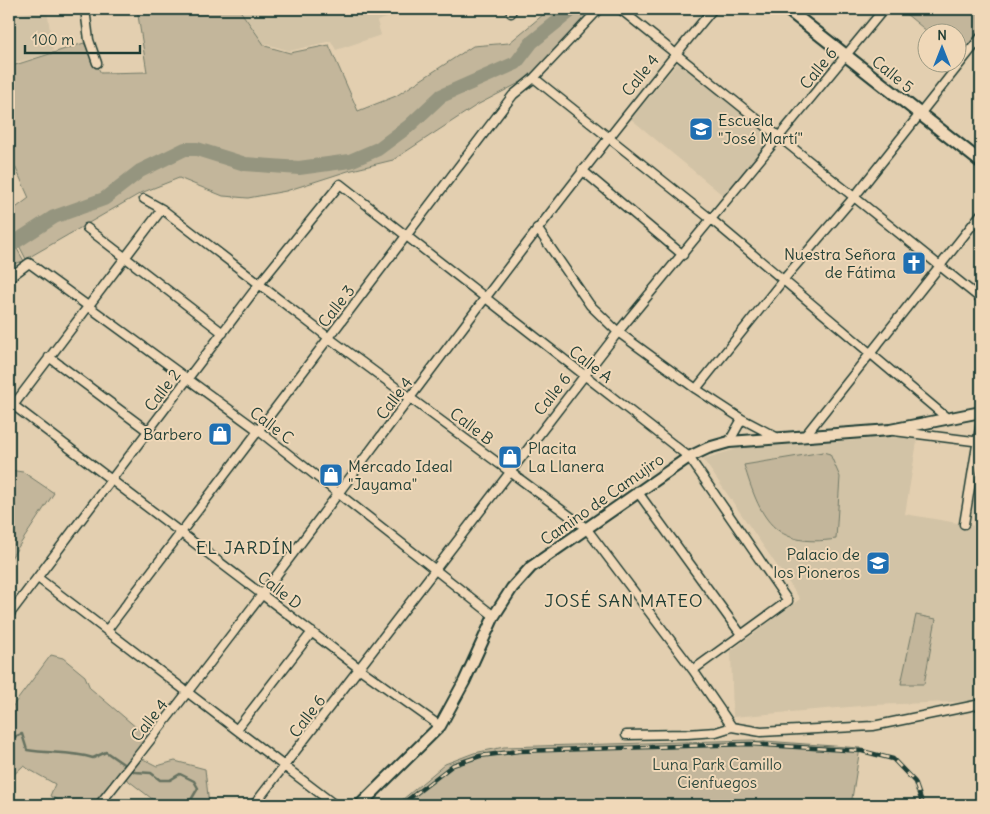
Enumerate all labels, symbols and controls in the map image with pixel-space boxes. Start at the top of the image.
scale bar [25,22,140,54]
north arrow [918,22,968,72]
text: N [937,26,947,44]
text: 100 m [32,30,74,49]
street label: Calle 6 [795,43,841,93]
street label: Calle 4 [617,50,663,100]
street label: Calle 5 [868,51,918,97]
place label: Escuela "José Martí" [718,110,803,148]
school or university icon: Escuela "José Martí" [688,116,714,142]
place label: Nuestra Señora de Fátima [784,244,896,282]
church icon: Nuestra Señora de Fátima [901,250,927,276]
street label: Calle 3 [313,281,359,331]
street label: Calle A [565,341,617,387]
street label: Calle 2 [140,365,185,415]
street label: Calle 6 [529,369,575,419]
street label: Calle 4 [371,373,417,423]
street label: Calle C [246,402,298,448]
street label: Calle B [446,403,498,449]
shop icon: Barbero [207,421,233,447]
place label: Barbero [143,424,202,444]
place label: Placita La Llanera [528,438,604,476]
shop icon: Placita La Llanera [497,444,523,470]
street label: Camino de Camujiro [536,449,668,549]
place label: Mercado Ideal "Jayama" [348,456,453,494]
shop icon: Mercado Ideal "Jayama" [318,462,344,488]
district label: EL JARDÍN [196,536,294,559]
place label: Palacio de los Pioneros [774,544,860,582]
school or university icon: Palacio de los Pioneros [865,550,891,576]
street label: Calle D [254,567,306,613]
district label: JOSÉ SAN MATEO [544,589,704,612]
street label: Calle 6 [284,691,330,741]
street label: Calle 4 [126,695,172,745]
park label: Luna Park Camillo Cienfuegos [652,754,782,792]

